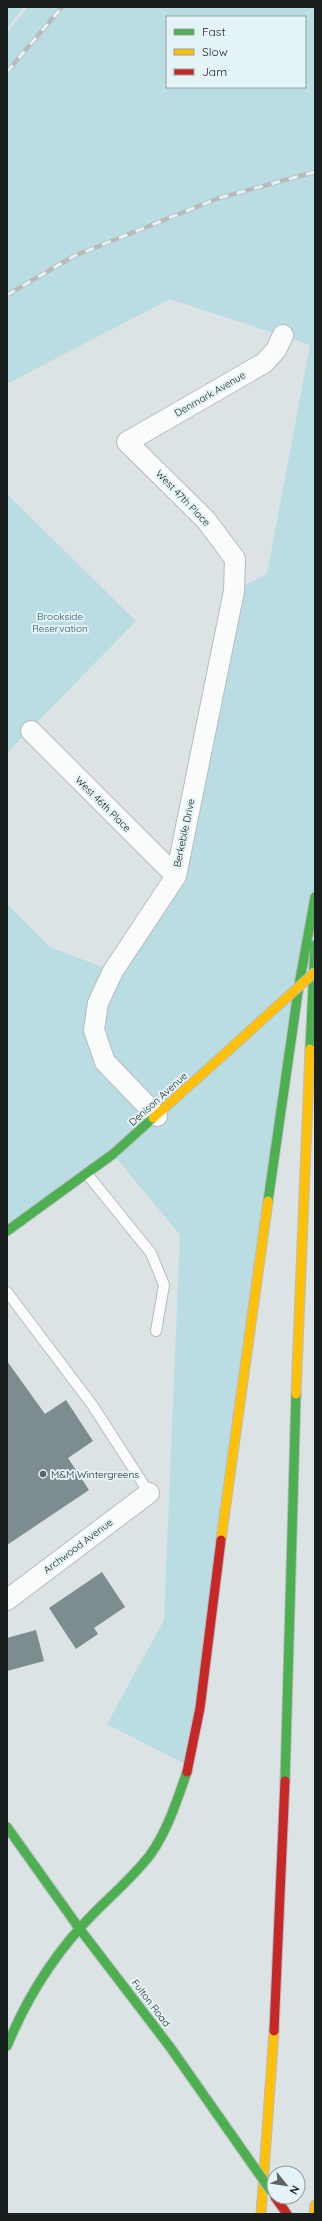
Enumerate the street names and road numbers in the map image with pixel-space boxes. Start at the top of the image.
street label: Denmark Avenue [172,368,248,420]
street label: West 47th Place [153,467,213,529]
street label: West 46th Place [72,773,134,835]
street label: Berkebile Drive [170,797,198,868]
street label: Denison Avenue [126,1069,190,1129]
street label: Archwood Avenue [41,1515,116,1576]
street label: Fulton Road [129,1977,173,2029]

